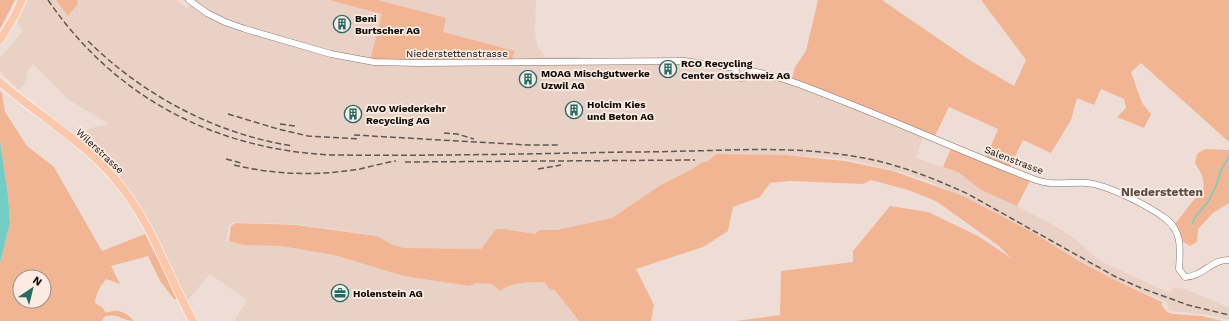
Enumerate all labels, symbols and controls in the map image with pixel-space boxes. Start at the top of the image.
place label: Beni Burtscher AG [355,13,420,36]
building icon: Beni Burtscher AG [332,14,352,34]
street label: Niederstettenstrasse [406,48,508,59]
place label: RCO Recycling Center Ostschweiz AG [681,58,790,81]
building icon: RCO Recycling Center Ostschweiz AG [658,59,678,79]
place label: MOAG Mischgutwerke Uzwil AG [541,68,650,91]
building icon: MOAG Mischgutwerke Uzwil AG [518,69,538,89]
place label: Holcim Kies und Beton AG [587,99,654,122]
building icon: Holcim Kies und Beton AG [564,100,584,120]
place label: AVO Wiederkehr Recycling AG [366,103,447,126]
building icon: AVO Wiederkehr Recycling AG [343,104,363,124]
street label: Wilerstrasse [74,126,126,176]
street label: Salenstrasse [983,144,1045,176]
district label: Niederstetten [1121,185,1203,199]
north arrow [12,269,52,309]
text: N [30,274,45,289]
office icon: Holenstein AG [330,283,350,303]
place label: Holenstein AG [353,288,423,299]

